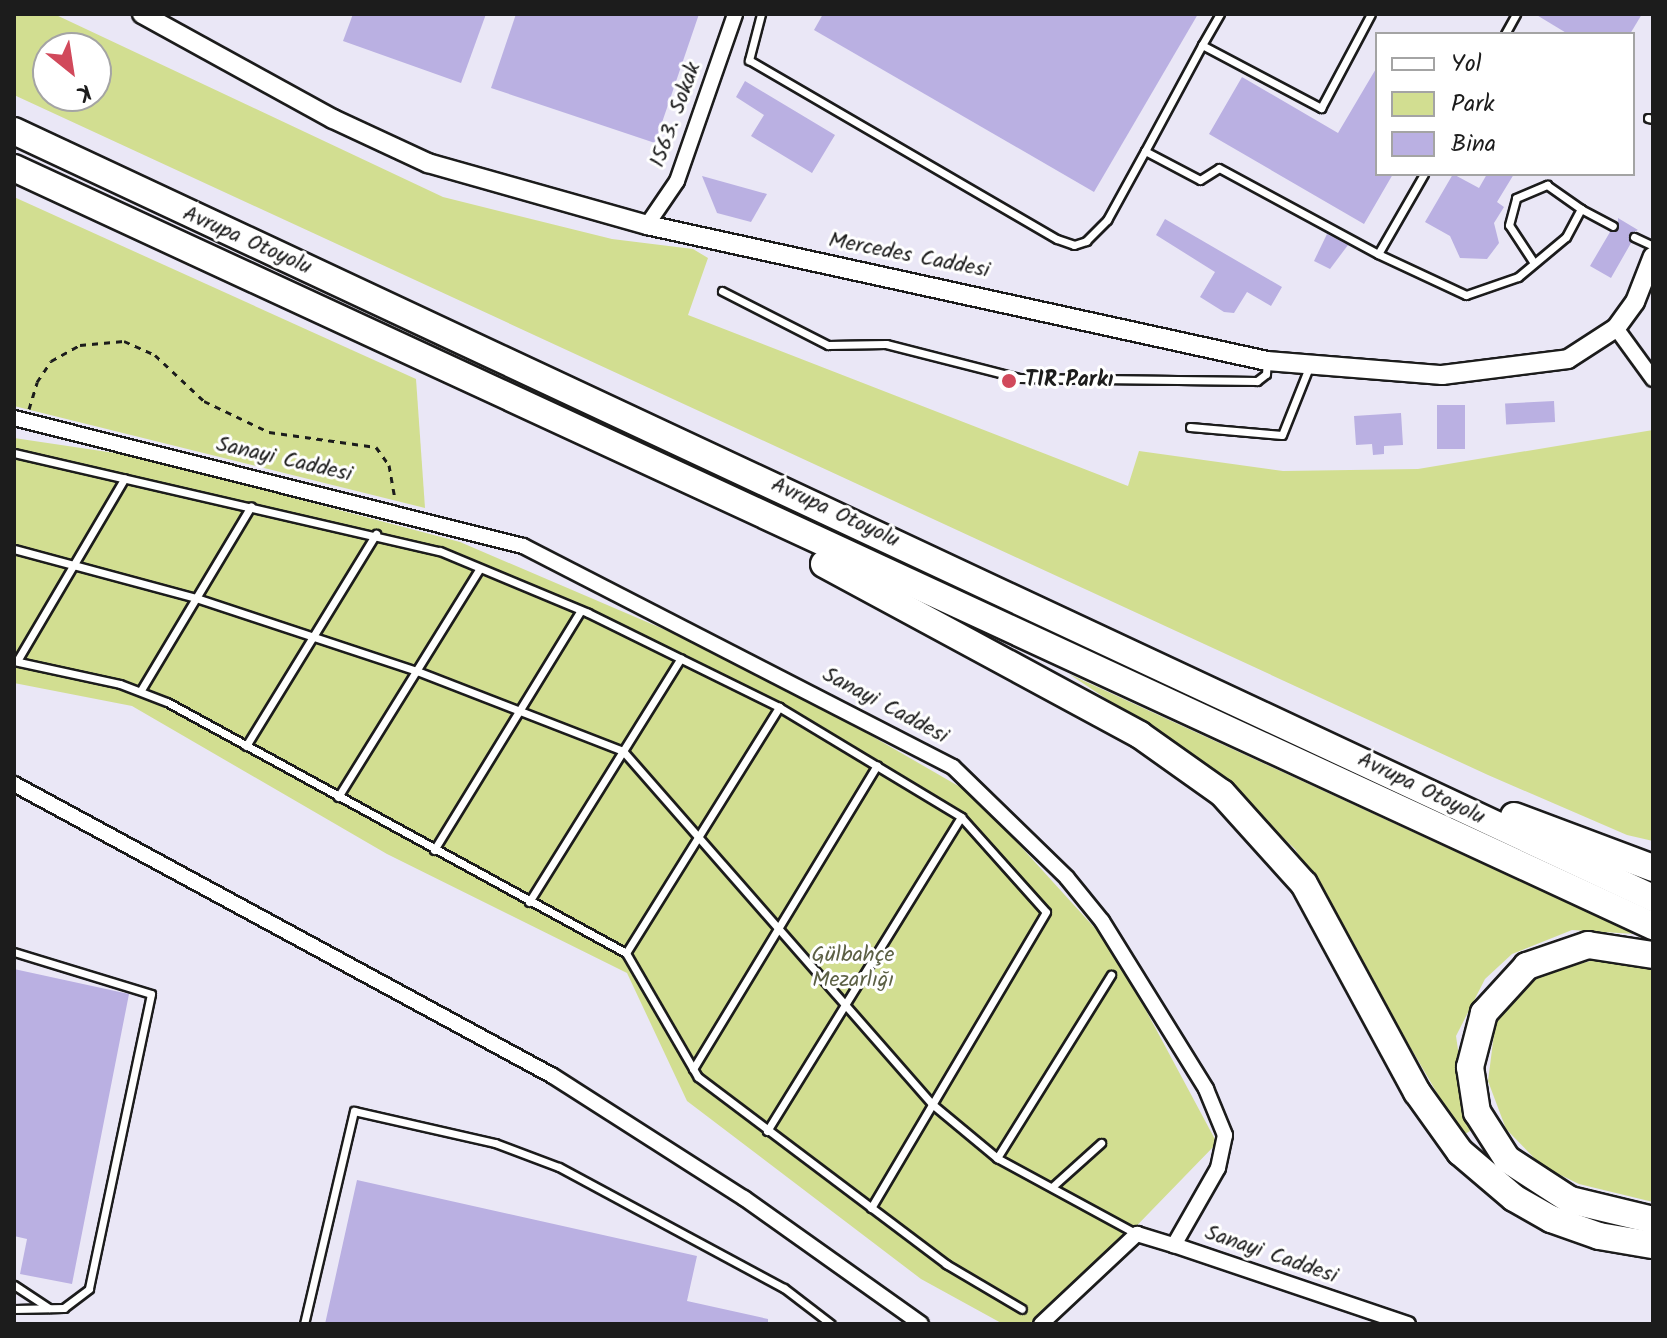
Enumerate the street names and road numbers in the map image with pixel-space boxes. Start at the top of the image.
street label: 1563. Sokak [645,59,707,171]
street label: Avrupa Otoyolu [178,201,316,281]
street label: Mercedes Caddesi [826,227,992,285]
street label: Sanayi Caddesi [214,432,354,488]
street label: Avrupa Otoyolu [767,472,903,554]
street label: Sanayi Caddesi [818,662,952,750]
street label: Avrupa Otoyolu [1353,747,1489,831]
street label: Sanayi Caddesi [1201,1220,1341,1290]

